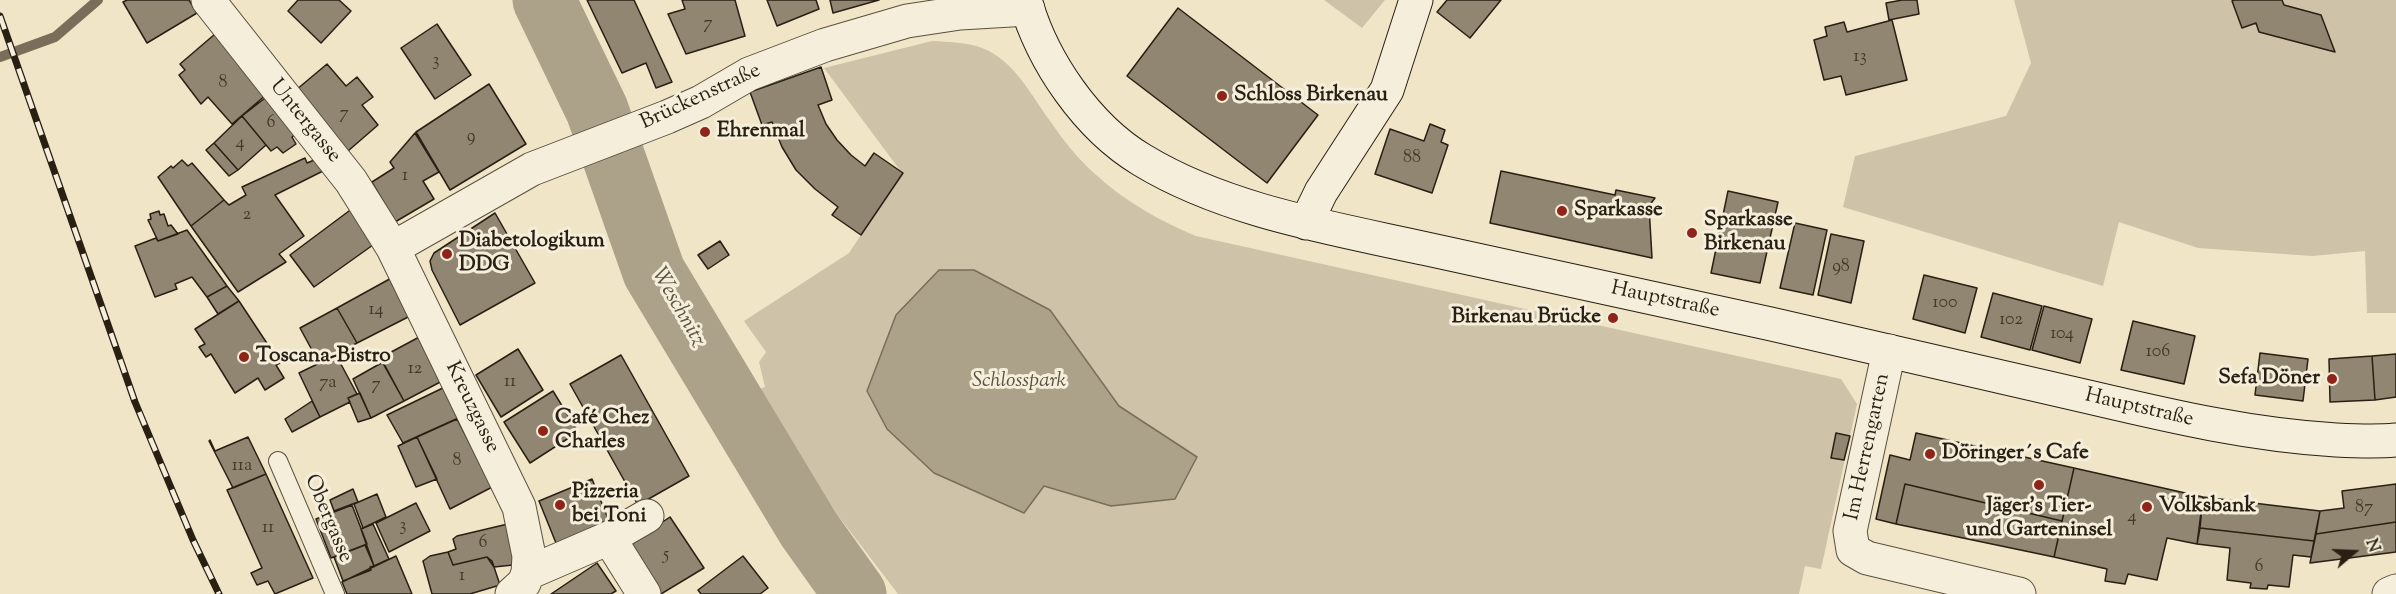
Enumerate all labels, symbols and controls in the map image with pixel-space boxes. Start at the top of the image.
house number: 7 [703,14,713,36]
house number: 13 [1853,47,1867,69]
house number: 3 [432,51,440,73]
street label: Brückenstraße [637,59,765,137]
house number: 8 [219,73,227,95]
street label: Untergasse [263,75,345,169]
place label: Schloss Birkenau [1234,83,1388,109]
marker: Schloss Birkenau [1215,89,1229,103]
house number: 7 [339,104,349,126]
house number: 6 [267,113,275,135]
place label: Ehrenmal [717,119,805,145]
marker: Ehrenmal [698,125,712,139]
house number: 9 [467,127,475,149]
house number: 4 [235,133,245,155]
house number: 88 [1403,148,1421,170]
house number: 1 [402,166,408,188]
place label: Sparkasse [1574,198,1663,224]
marker: Sparkasse [1555,204,1569,218]
house number: 2 [243,205,251,227]
place label: Sparkasse Birkenau [1704,208,1793,258]
marker: Sparkasse Birkenau [1685,226,1699,240]
place label: Diabetologikum DDG [459,229,605,279]
marker: Diabetologikum DDG [440,247,454,261]
house number: 98 [1832,257,1850,279]
water label: Weschnitz [644,264,710,352]
street label: Hauptstraße [1608,277,1722,325]
house number: 100 [1933,293,1957,315]
house number: 14 [368,300,384,322]
place label: Birkenau Brücke [1452,305,1601,331]
house number: 102 [1999,310,2023,332]
marker: Birkenau Brücke [1606,311,1620,325]
house number: 104 [2050,324,2074,346]
house number: 106 [2146,342,2170,364]
place label: Toscana-Bistro [256,344,391,370]
marker: Toscana-Bistro [237,350,251,364]
street label: Kreuzgasse [438,358,504,458]
house number: 12 [408,359,422,381]
place label: Sefa Döner [2218,366,2320,392]
park label: Schlosspark [972,369,1066,395]
street label: Im Herrengarten [1841,371,1897,523]
house number: 11 [504,372,516,394]
marker: Sefa Döner [2325,372,2339,386]
house number: 7a [319,373,337,395]
house number: 7 [371,375,381,397]
street label: Hauptstraße [2082,384,2196,434]
place label: Café Chez Charles [555,406,649,456]
marker: Café Chez Charles [536,424,550,438]
place label: Döringer´s Cafe [1942,441,2089,467]
marker: Döringer´s Cafe [1923,447,1937,461]
house number: 8 [453,451,461,473]
house number: 11a [232,456,252,478]
street label: Obergasse [297,471,357,567]
marker: Jäger's Tier- und Garteninsel [2032,478,2046,492]
place label: Pizzeria bei Toni [572,480,646,530]
place label: Jäger's Tier- und Garteninsel [1966,494,2112,544]
place label: Volksbank [2159,494,2256,520]
marker: Pizzeria bei Toni [553,498,567,512]
house number: 87 [2355,498,2373,520]
marker: Volksbank [2140,500,2154,514]
house number: 4 [2127,507,2137,529]
house number: 3 [399,516,407,538]
house number: 11 [262,518,274,540]
north arrow [2324,522,2384,582]
house number: 6 [479,533,487,555]
text: N [2359,536,2384,556]
house number: 5 [663,545,669,567]
house number: 6 [2255,557,2263,579]
house number: 1 [459,566,465,588]

